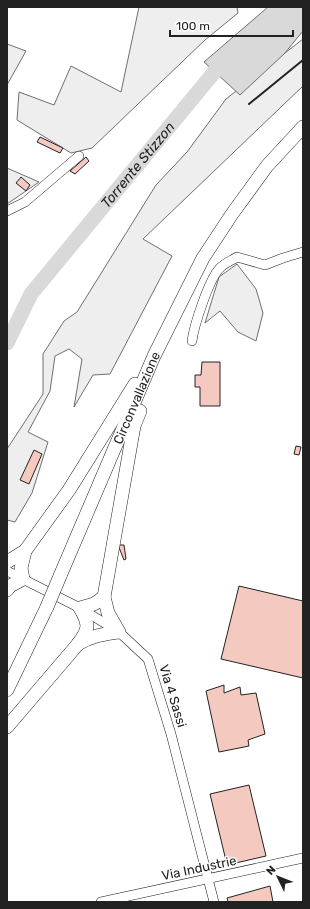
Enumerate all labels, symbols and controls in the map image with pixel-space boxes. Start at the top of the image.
scale bar [170,12,293,38]
text: 100 m [176,19,210,33]
water label: Torrente Stizzon [97,118,178,211]
street label: Circonvallazione [110,349,163,446]
street label: Via 4 Sassi [156,663,190,729]
street label: Via Industrie [160,853,238,883]
north arrow [258,857,298,897]
text: N [264,863,279,878]

